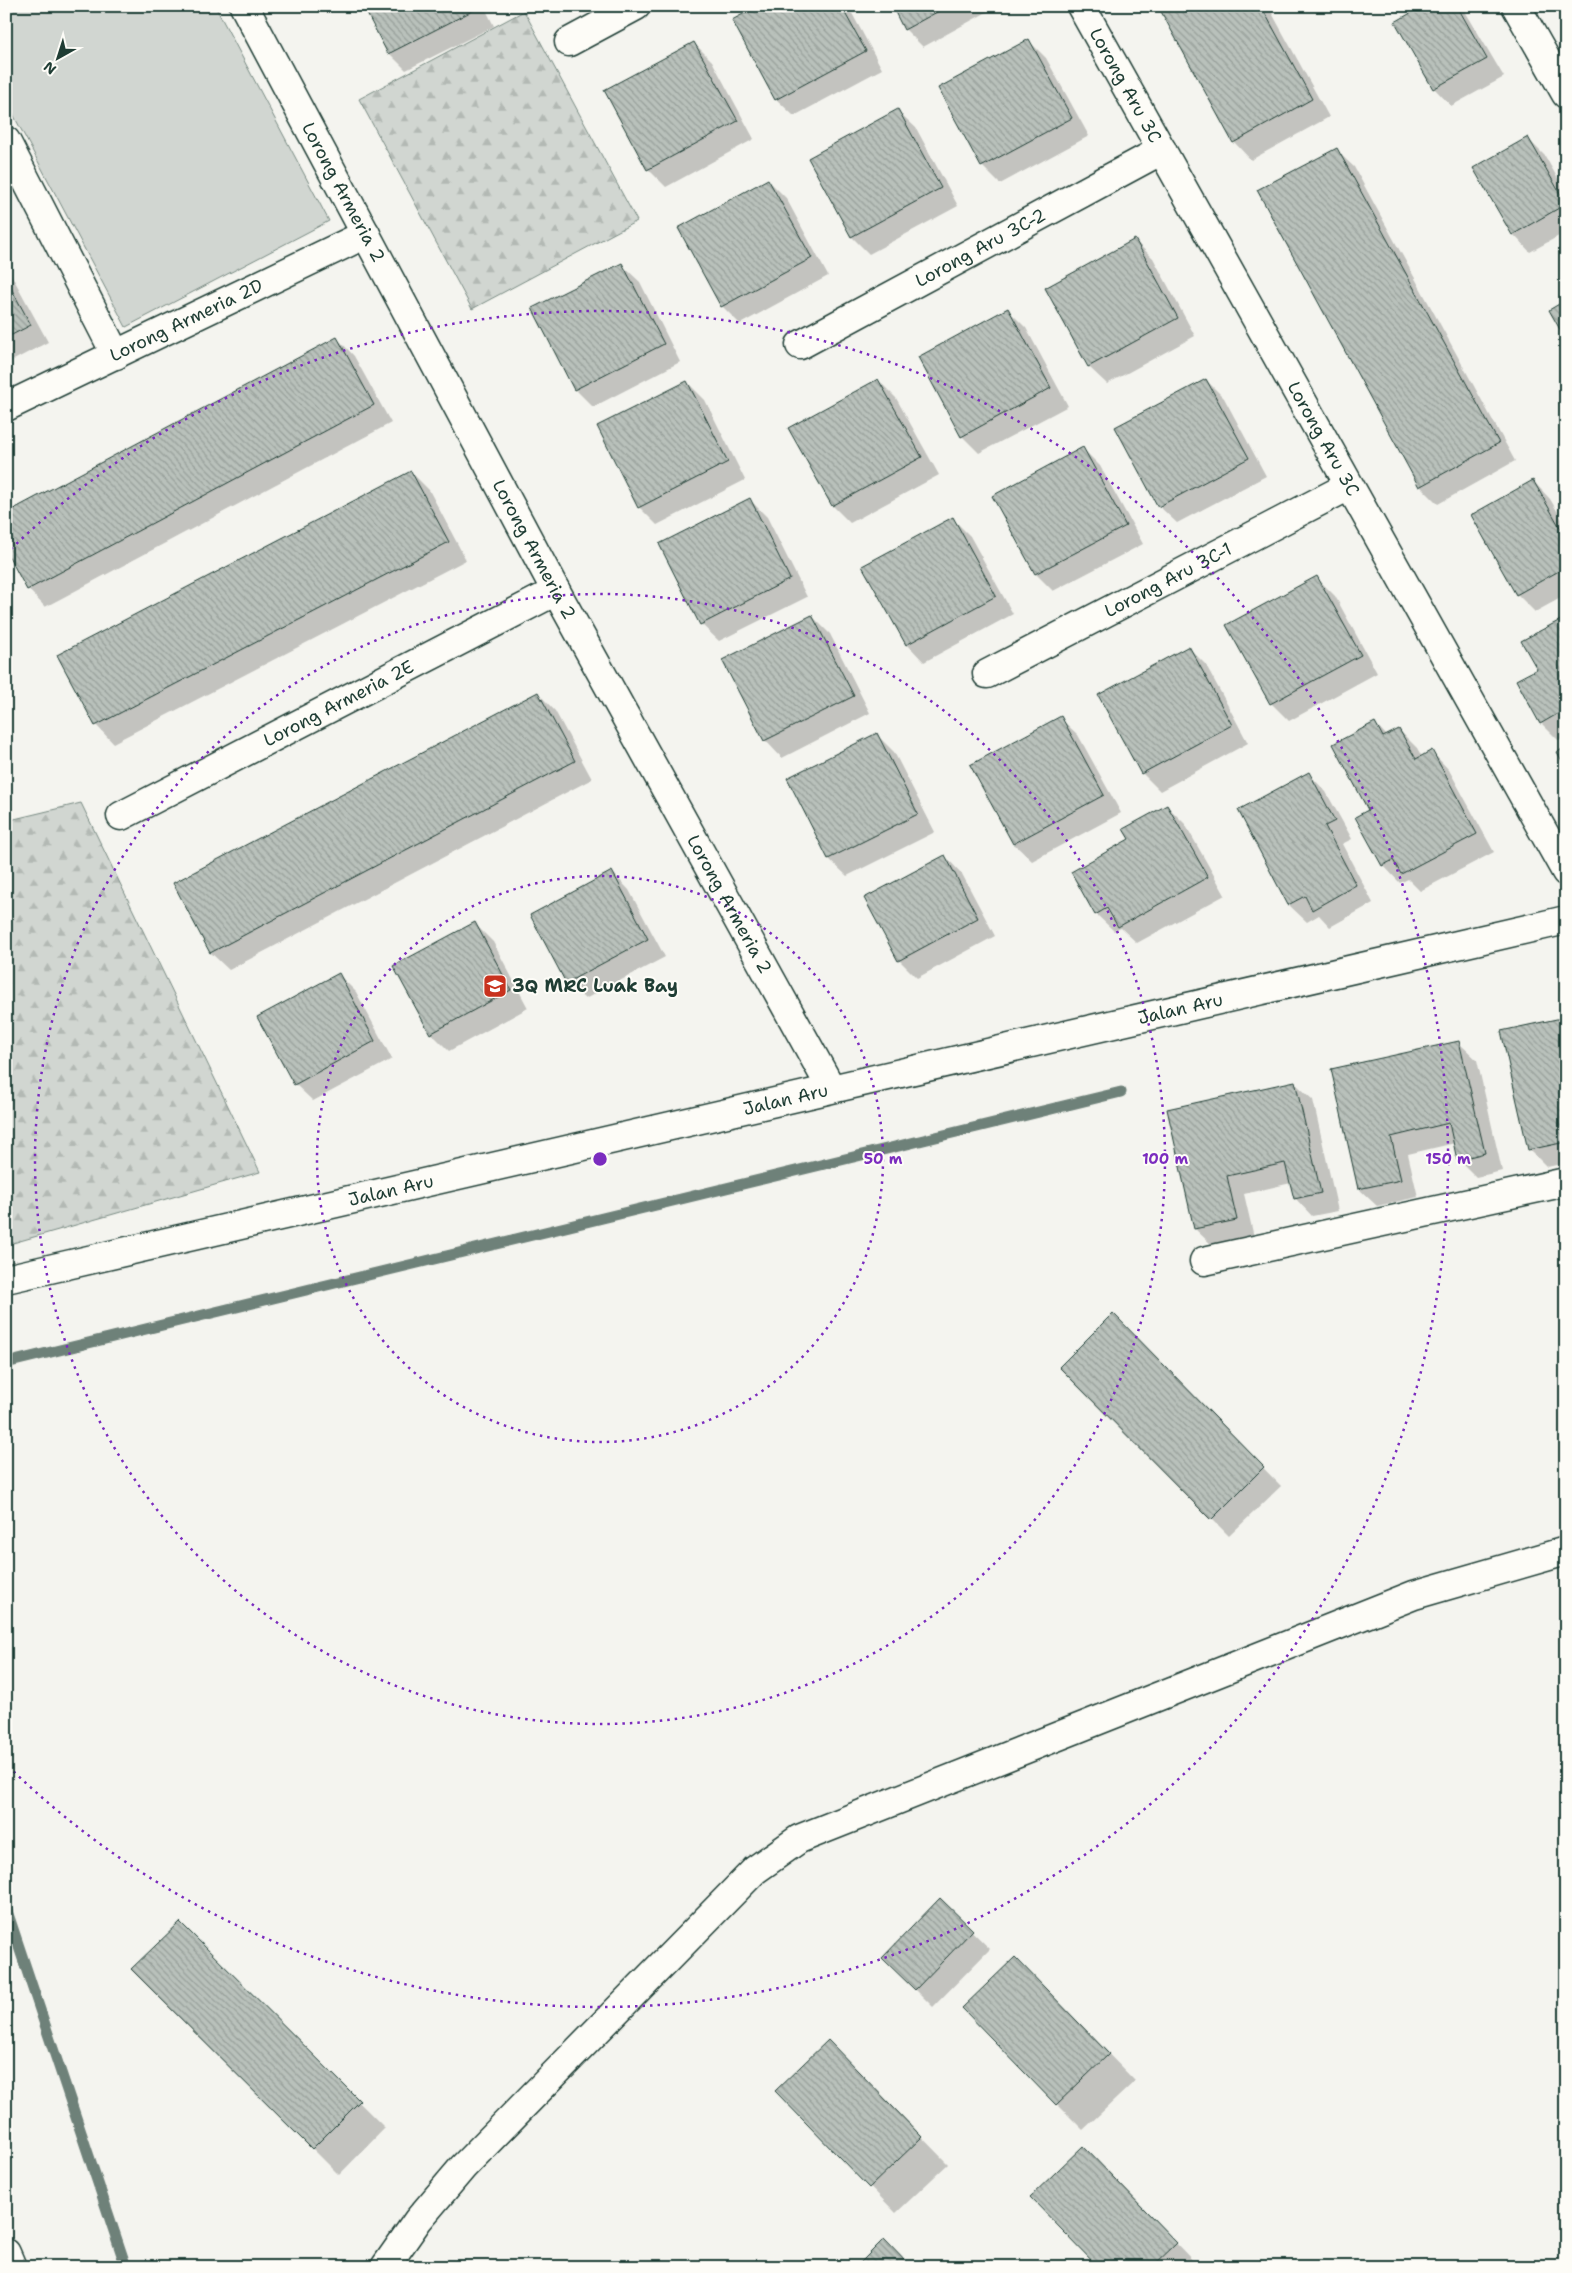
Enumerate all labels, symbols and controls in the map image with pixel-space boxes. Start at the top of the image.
street label: Lorong Aru 3C [1084,24,1167,147]
north arrow [32,32,82,82]
text: N [40,58,60,79]
street label: Lorong Armeria 2 [296,118,390,266]
street label: Lorong Aru 3C-2 [911,203,1050,293]
street label: Lorong Armeria 2D [106,273,267,367]
street label: Lorong Aru 3C [1282,377,1365,500]
street label: Lorong Armeria 2 [487,475,581,624]
street label: Lorong Aru 3C-1 [1100,537,1236,623]
street label: Lorong Armeria 2E [259,655,418,752]
street label: Lorong Armeria 2 [681,830,777,978]
school or university icon: 3Q MRC Luak Bay [482,973,508,999]
place label: 3Q MRC Luak Bay [512,974,678,998]
street label: Jalan Aru [1135,987,1225,1030]
street label: Jalan Aru [741,1078,831,1121]
text: 50 m [864,1149,903,1169]
text: 100 m [1142,1149,1188,1169]
text: 150 m [1425,1149,1471,1169]
centre of rings [591,1150,609,1168]
street label: Jalan Aru [346,1169,436,1212]

